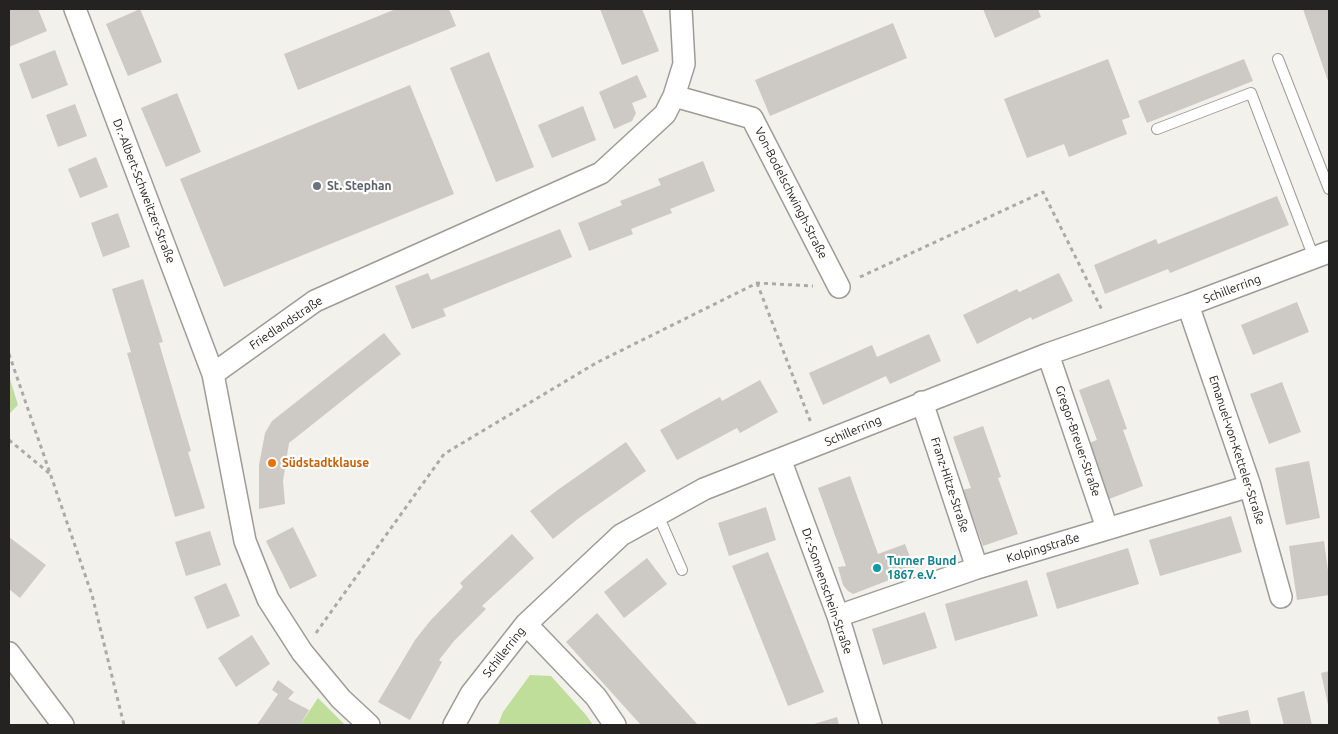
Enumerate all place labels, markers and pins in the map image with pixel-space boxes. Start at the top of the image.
place label: St. Stephan [327,179,391,193]
marker: St. Stephan [311,180,323,192]
place label: Südstadtklause [282,456,369,470]
marker: Südstadtklause [266,457,278,469]
place label: Turner Bund 1867 e.V. [887,554,956,582]
marker: Turner Bund 1867 e.V. [871,562,883,574]

